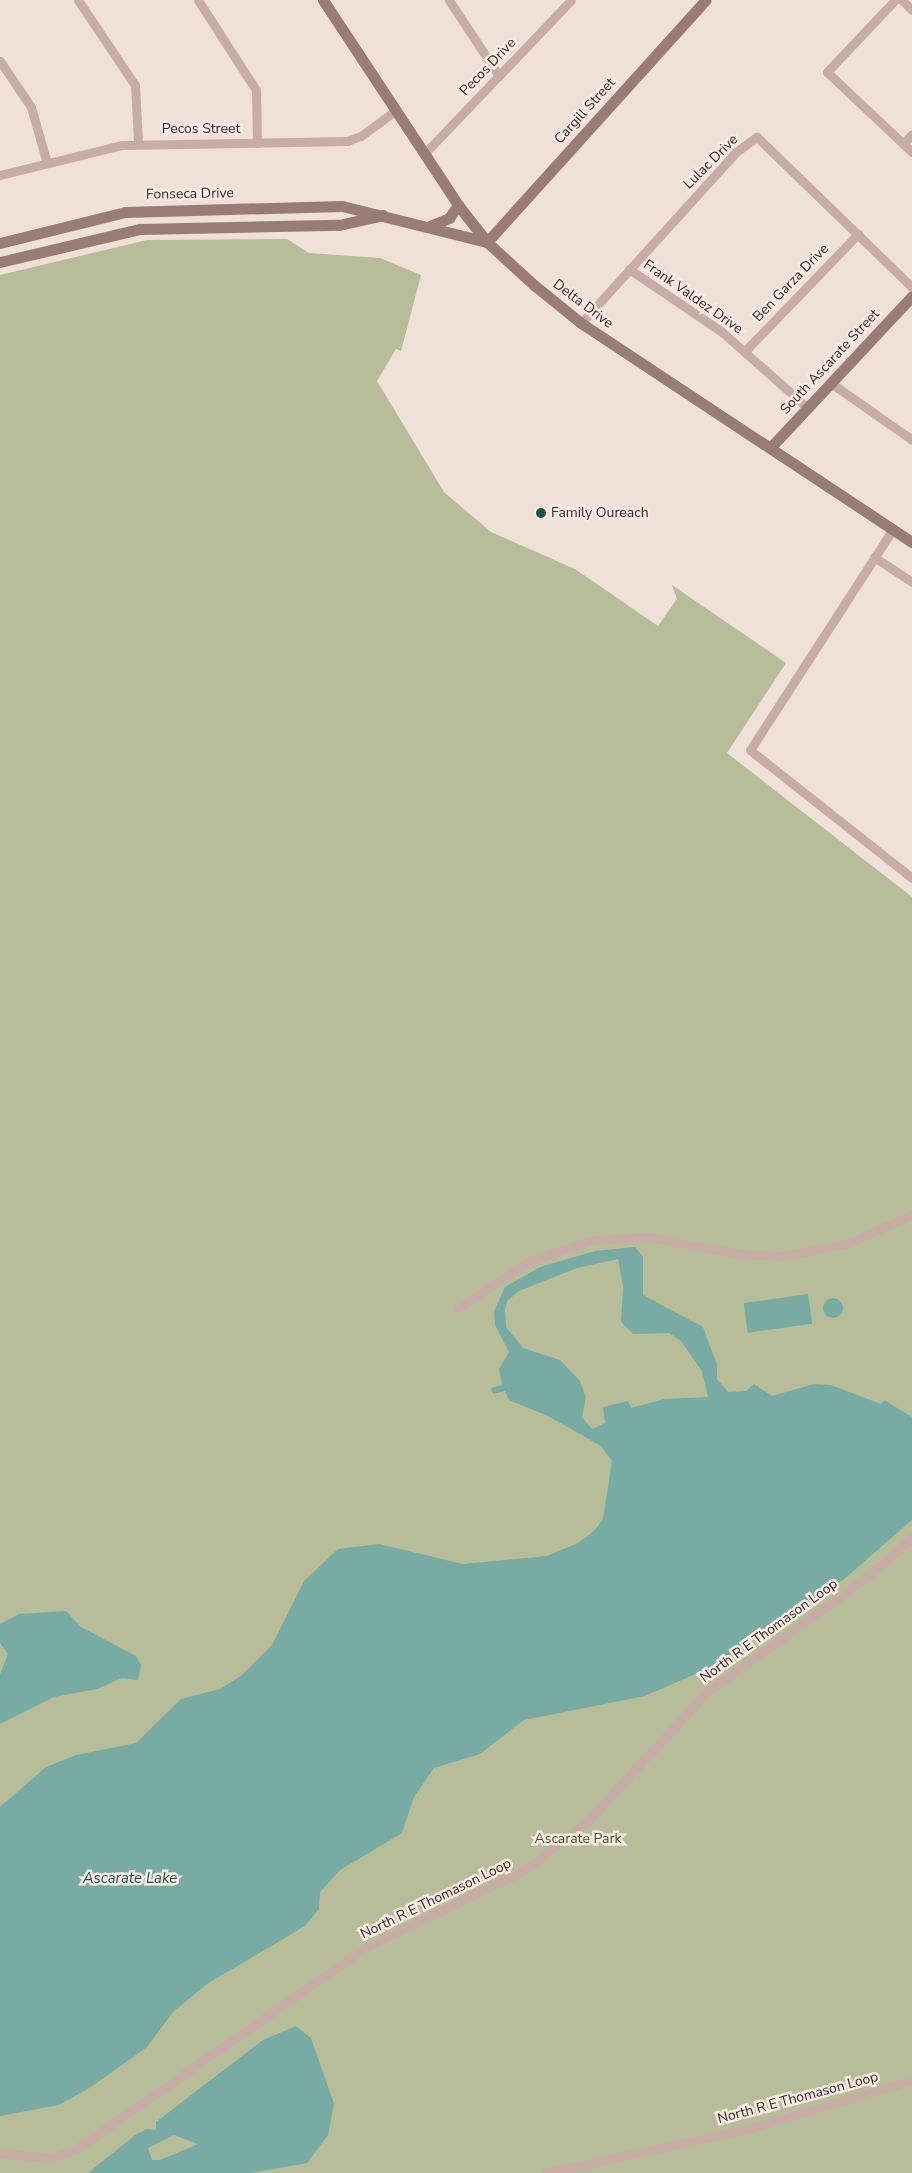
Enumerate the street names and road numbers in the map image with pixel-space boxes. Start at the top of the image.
street label: Pecos Drive [456,35,520,99]
street label: Cargill Street [551,75,619,147]
street label: Pecos Street [162,121,240,137]
street label: Lulac Drive [680,131,742,193]
street label: Fonseca Drive [146,185,234,203]
street label: Ben Garza Drive [750,241,832,325]
street label: Frank Valdez Drive [640,256,746,338]
street label: Delta Drive [550,276,616,332]
street label: South Ascarate Street [777,306,883,418]
street label: North R E Thomason Loop [697,1576,841,1686]
street label: North R E Thomason Loop [358,1855,514,1943]
street label: North R E Thomason Loop [716,2068,880,2128]

